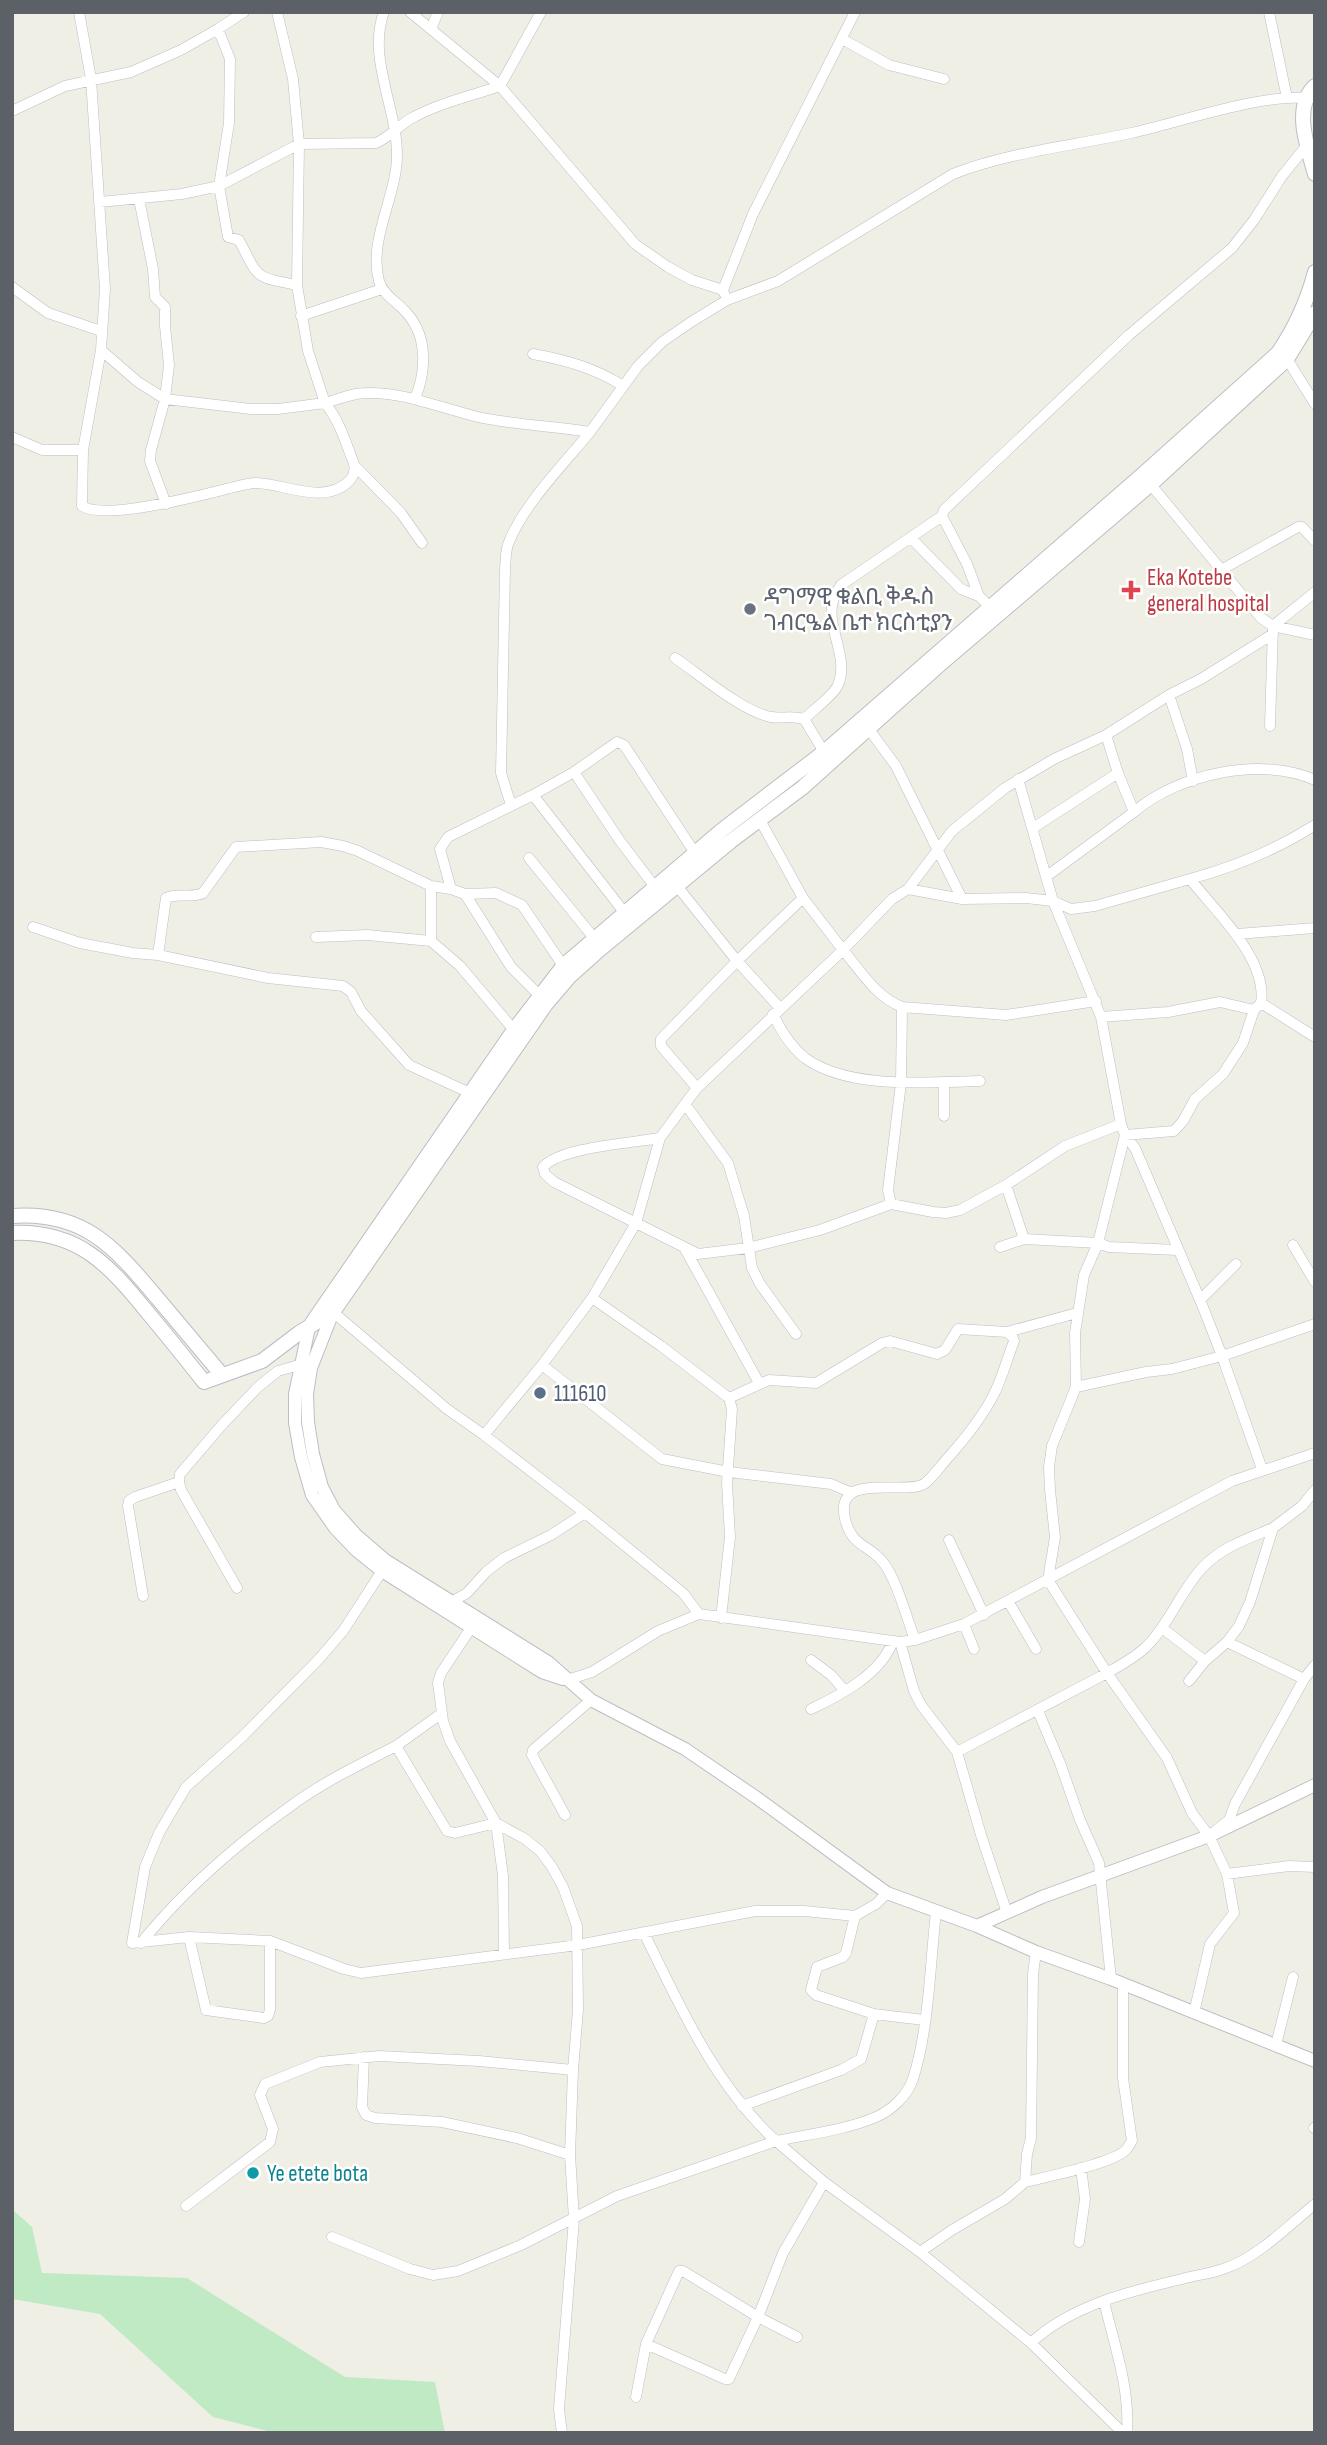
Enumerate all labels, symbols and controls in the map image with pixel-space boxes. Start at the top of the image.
place label: Eka Kotebe general hospital [1147,564,1269,618]
marker: Eka Kotebe general hospital [1121,580,1141,600]
place label: ዳግማዊ ቁልቢ ቅዱስ ገብርዔል ቤተ ክርስቲያን [764,583,953,637]
marker: ዳግማዊ ቁልቢ ቅዱስ ገብርዔል ቤተ ክርስቲያን [742,601,758,617]
place label: 111610 [554,1380,607,1408]
marker: 111610 [532,1385,548,1401]
place label: Ye etete bota [267,2160,368,2188]
marker: Ye etete bota [245,2165,261,2181]

